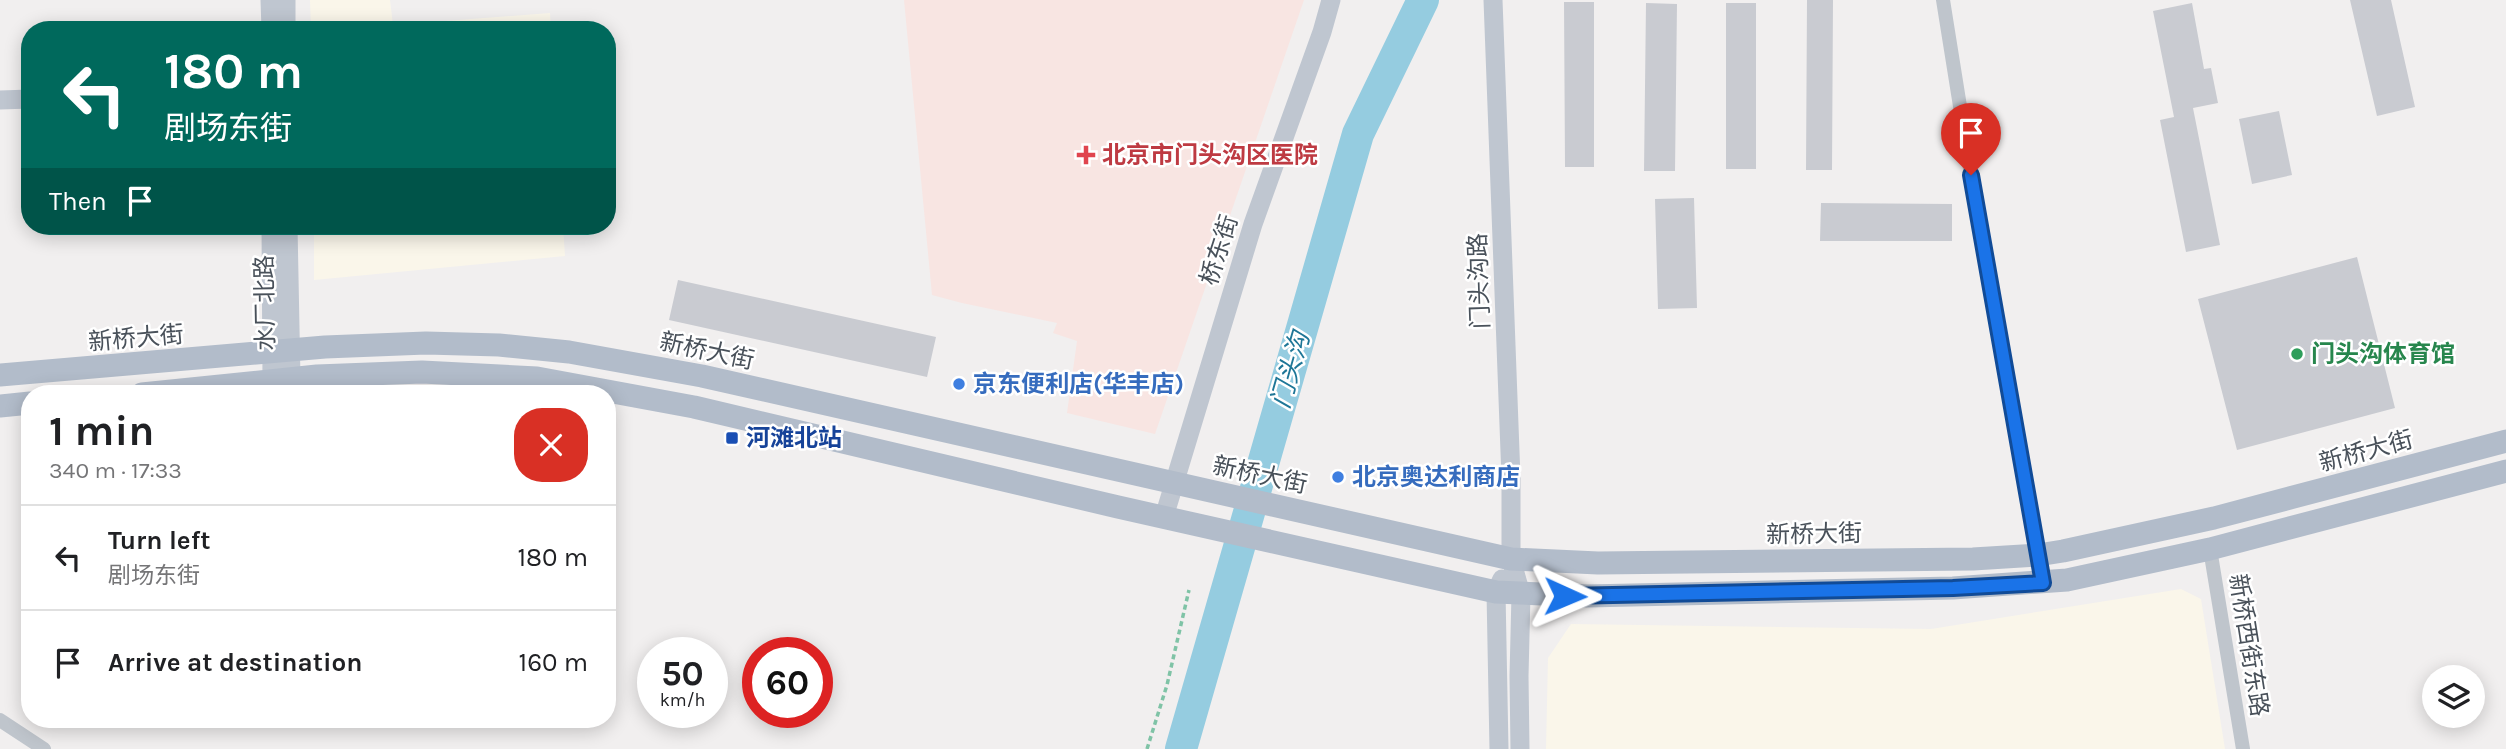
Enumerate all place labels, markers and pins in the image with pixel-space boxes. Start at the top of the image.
pin [1941,103,2001,175]
place label: 北京市门头沟区医院 [1102,141,1318,169]
marker: 北京市门头沟区医院 [1076,145,1096,165]
place label: 门头沟体育馆 [2311,340,2455,368]
marker: 门头沟体育馆 [2289,346,2305,362]
place label: 京东便利店(华丰店) [973,370,1184,398]
marker: 京东便利店(华丰店) [951,376,967,392]
place label: 河滩北站 [746,424,842,452]
marker: 河滩北站 [724,430,740,446]
place label: 北京奥达利商店 [1352,463,1520,491]
marker: 北京奥达利商店 [1330,469,1346,485]

